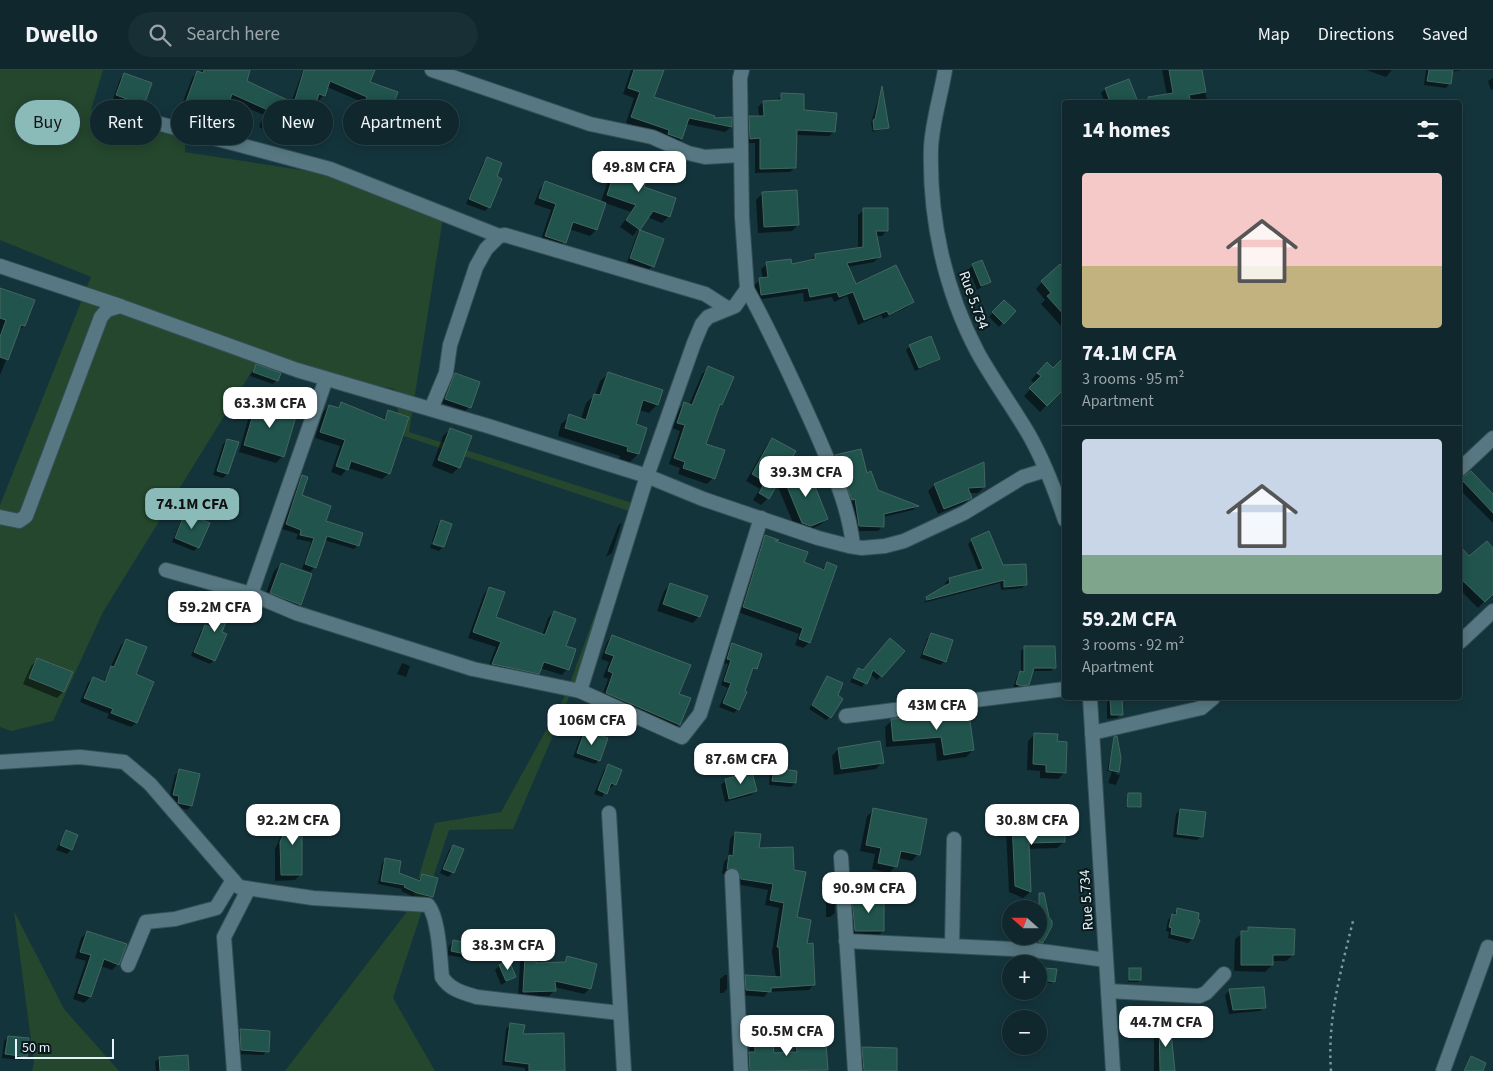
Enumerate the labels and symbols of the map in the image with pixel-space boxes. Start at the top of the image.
pin: 49.8M CFA [582,150,696,193]
street label: Rue 5.734 [953,268,994,333]
pin: 63.3M CFA [213,386,327,429]
pin: 39.3M CFA [749,456,863,498]
pin: 74.1M CFA [135,488,249,530]
pin: 59.2M CFA [158,590,272,633]
pin: 43M CFA [891,688,983,731]
pin: 106M CFA [540,704,644,746]
pin: 87.6M CFA [684,742,798,785]
pin: 92.2M CFA [236,804,350,846]
pin: 30.8M CFA [975,804,1089,846]
street label: Rue 5.734 [1074,868,1099,931]
pin: 90.9M CFA [812,872,926,914]
north arrow [1002,900,1048,945]
pin: 38.3M CFA [451,928,565,971]
pin: 44.7M CFA [1109,1006,1223,1048]
pin: 50.5M CFA [730,1014,844,1057]
scale bar [15,1036,114,1059]

